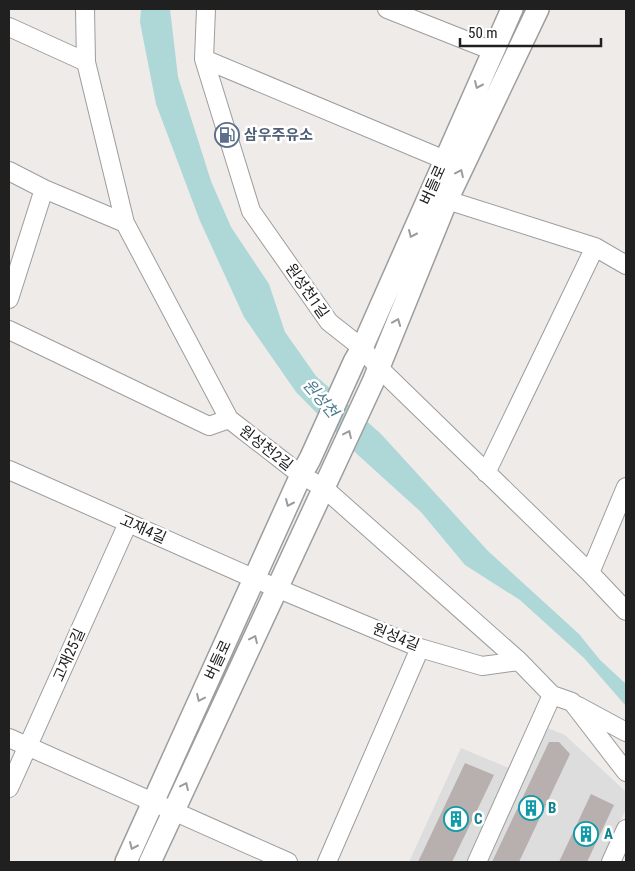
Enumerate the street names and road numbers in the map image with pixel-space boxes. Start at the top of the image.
street label: 버들로 [416,162,450,208]
street label: 원성천1길 [282,260,332,322]
street label: 원성천2길 [236,422,296,474]
street label: 고재4길 [117,511,169,547]
street label: 원성4길 [370,620,422,654]
street label: 고재25길 [49,626,89,684]
street label: 버들로 [201,637,235,683]

